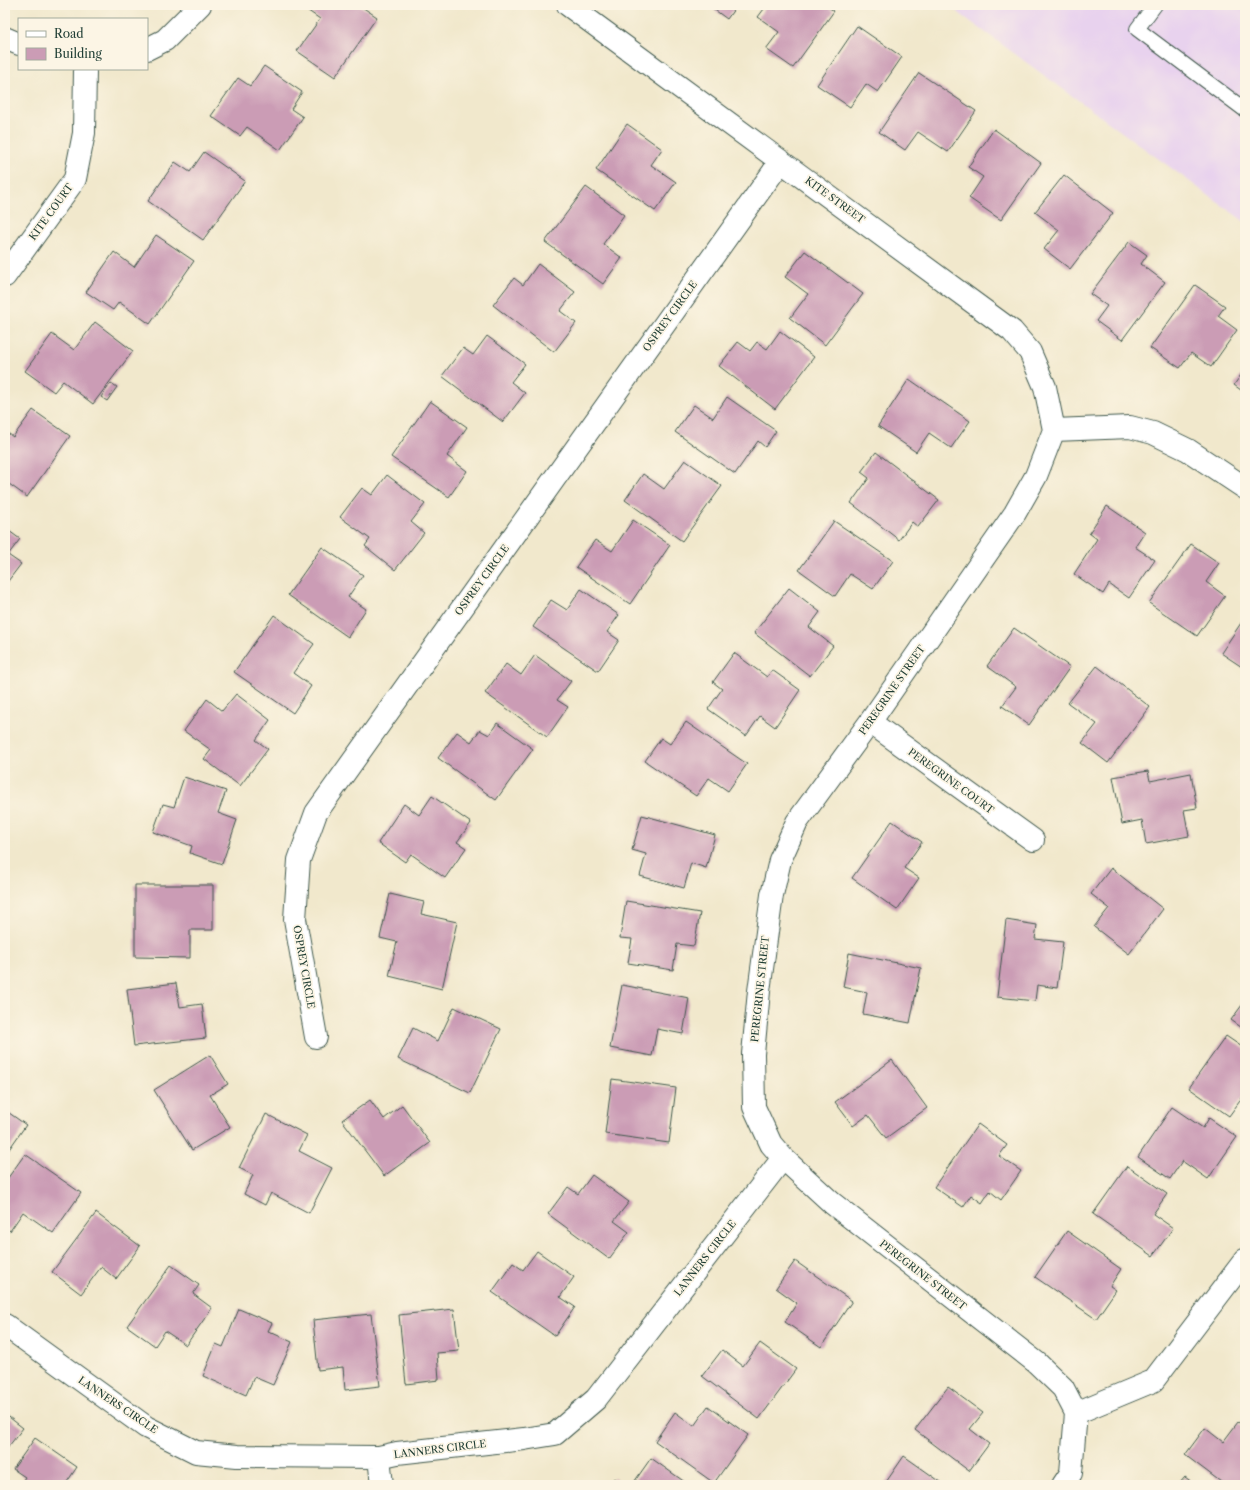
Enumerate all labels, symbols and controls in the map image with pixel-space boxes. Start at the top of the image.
legend [18,18,148,70]
text: Road [54,26,84,41]
text: Building [54,46,102,61]
street label: KITE STREET [803,174,868,226]
street label: KITE COURT [26,181,76,243]
street label: OSPREY CIRCLE [640,278,700,354]
street label: OSPREY CIRCLE [452,542,512,618]
street label: PEREGRINE STREET [856,642,928,737]
street label: PEREGRINE COURT [906,746,997,817]
street label: OSPREY CIRCLE [290,924,318,1010]
street label: PEREGRINE STREET [748,935,772,1043]
street label: LANNERS CIRCLE [671,1217,739,1299]
street label: PEREGRINE STREET [877,1237,969,1313]
street label: LANNERS CIRCLE [76,1374,160,1436]
street label: LANNERS CIRCLE [393,1437,487,1461]

